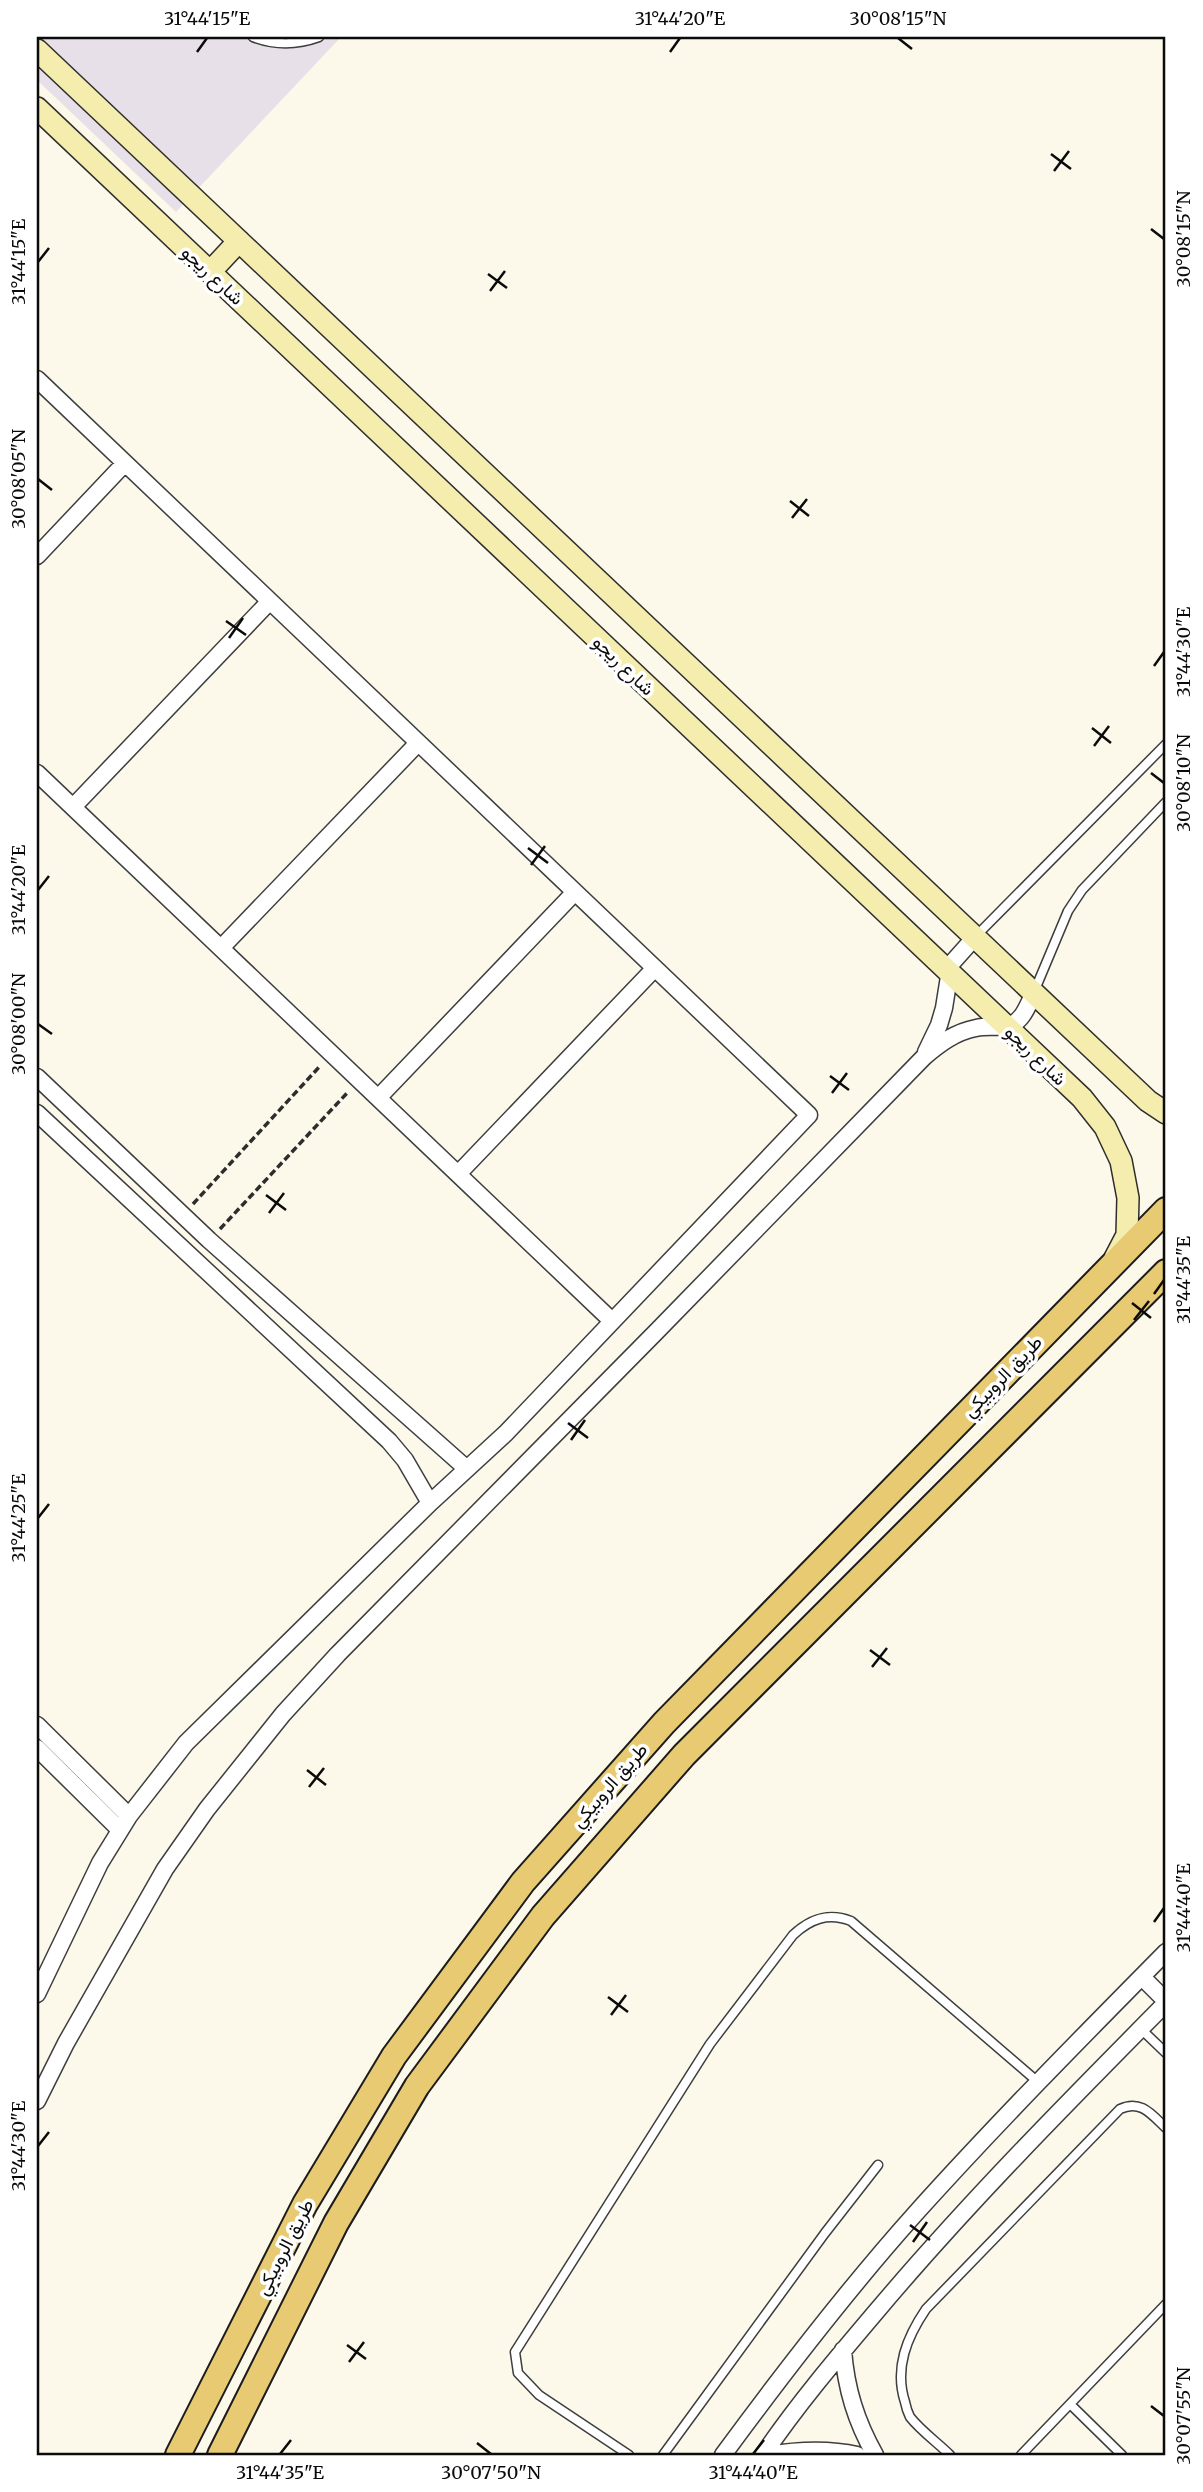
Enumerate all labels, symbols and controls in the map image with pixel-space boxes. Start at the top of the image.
text: 31°44'15"E [164,7,251,30]
text: 31°44'20"E [635,7,726,30]
text: 30°08'15"N [850,7,946,30]
text: 30°08'15"N [1172,191,1195,287]
text: 31°44'15"E [7,218,30,305]
street label: شارع ريجو [176,240,249,311]
text: 30°08'05"N [7,429,30,529]
text: 31°44'30"E [1172,606,1195,697]
street label: شارع ريجو [587,630,660,701]
text: 30°08'10"N [1172,734,1195,832]
text: 31°44'20"E [7,844,30,935]
text: 30°08'00"N [7,973,30,1075]
street label: شارع ريجو [999,1020,1072,1091]
text: 31°44'35"E [1172,1235,1195,1324]
street label: طريق الروبيكي [957,1330,1050,1425]
text: 31°44'25"E [7,1473,30,1562]
street label: طريق الروبيكي [566,1738,655,1835]
text: 31°44'40"E [1172,1863,1195,1953]
text: 31°44'30"E [7,2100,30,2191]
street label: طريق الروبيكي [250,2195,322,2301]
text: 30°07'55"N [1172,2367,1195,2465]
text: 31°44'35"E [236,2461,325,2484]
text: 30°07'50"N [441,2461,541,2484]
text: 31°44'40"E [708,2461,798,2484]

